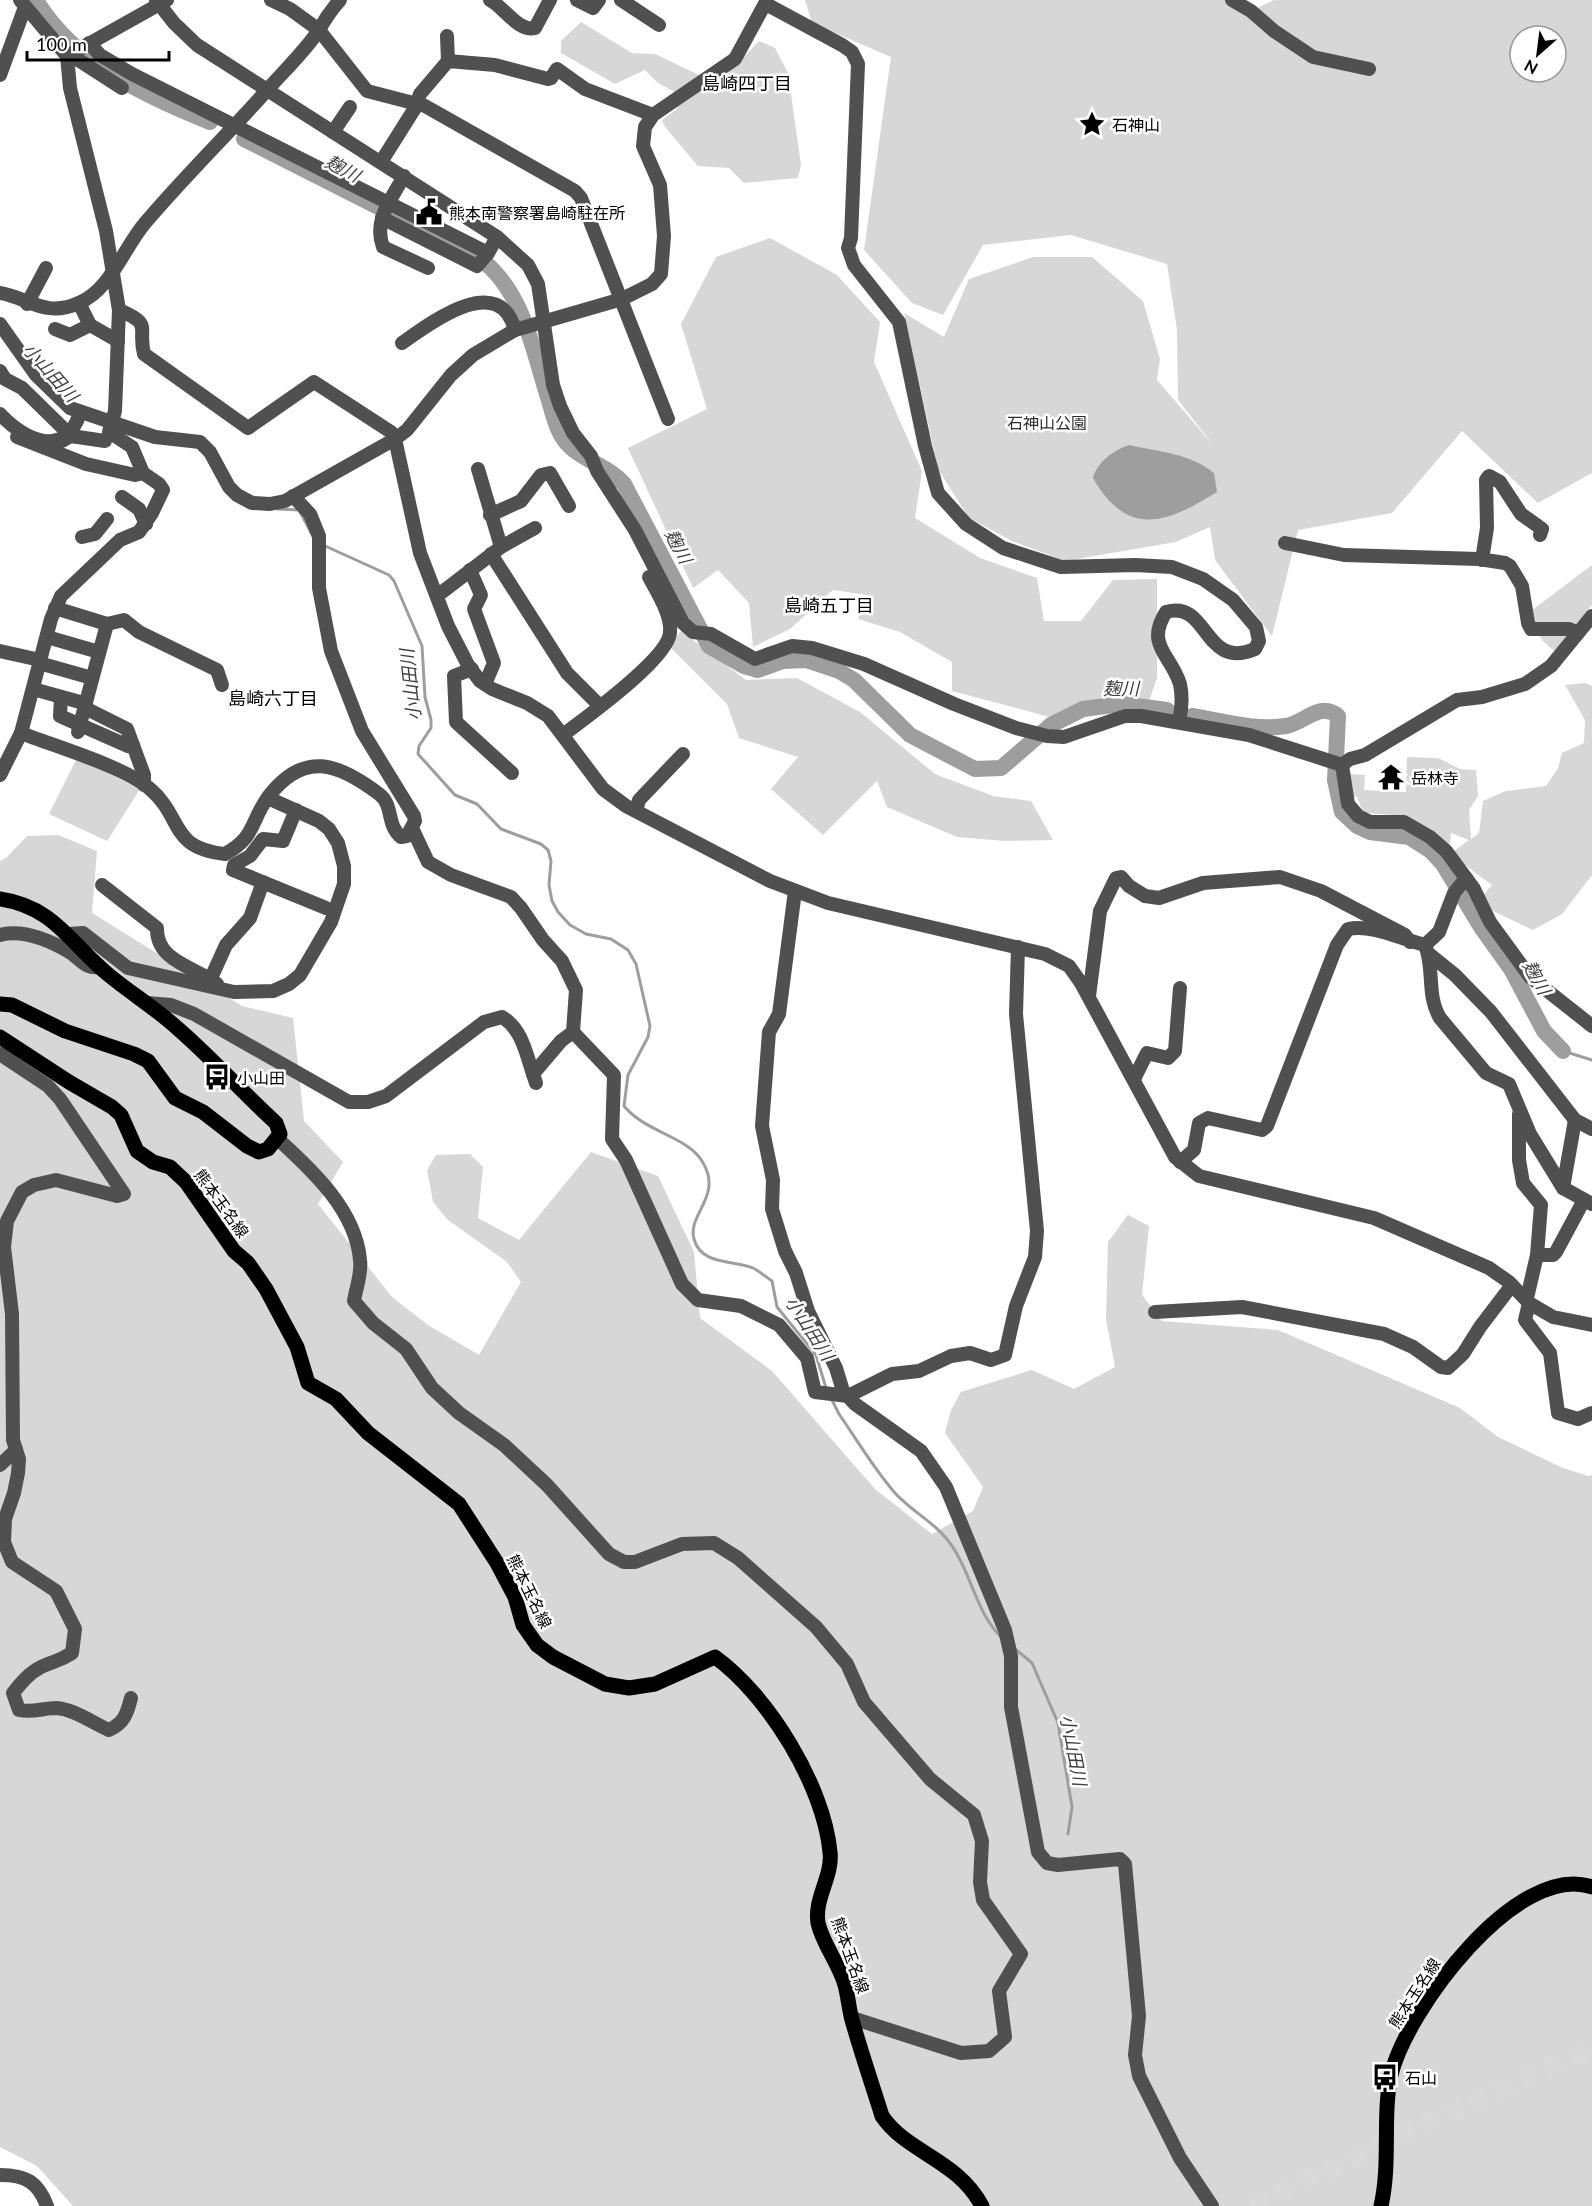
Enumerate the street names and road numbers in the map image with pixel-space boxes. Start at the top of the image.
street label: 熊本玉名線 [191,1165,253,1241]
street label: 熊本玉名線 [504,1551,556,1631]
street label: 熊本玉名線 [828,1914,874,1996]
street label: 熊本玉名線 [1384,1954,1444,2032]

